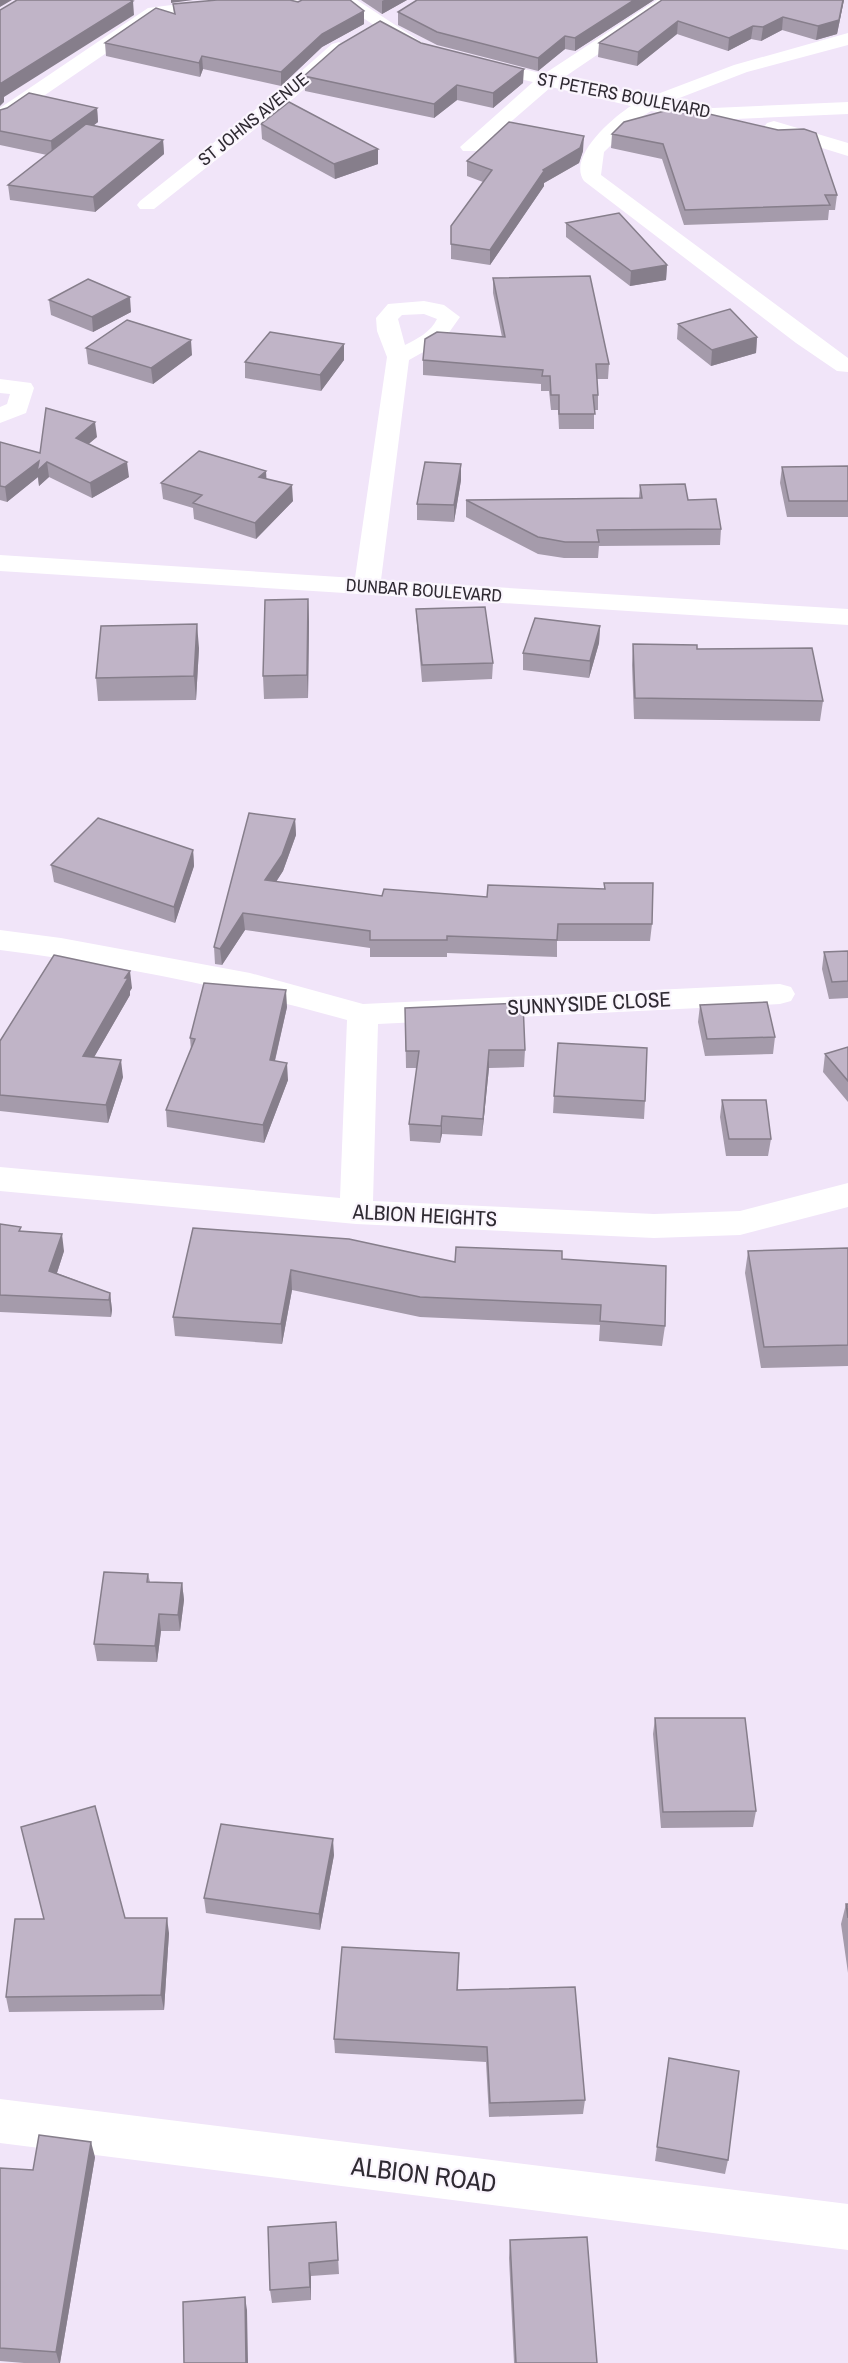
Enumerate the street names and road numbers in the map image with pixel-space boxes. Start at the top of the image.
street label: ST PETERS BOULEVARD [535,66,713,124]
street label: ST JOHNS AVENUE [192,67,314,171]
street label: DUNBAR BOULEVARD [345,572,503,608]
street label: SUNNYSIDE CLOSE [507,984,671,1022]
street label: ALBION HEIGHTS [351,1197,498,1233]
street label: ALBION ROAD [349,2148,498,2200]

